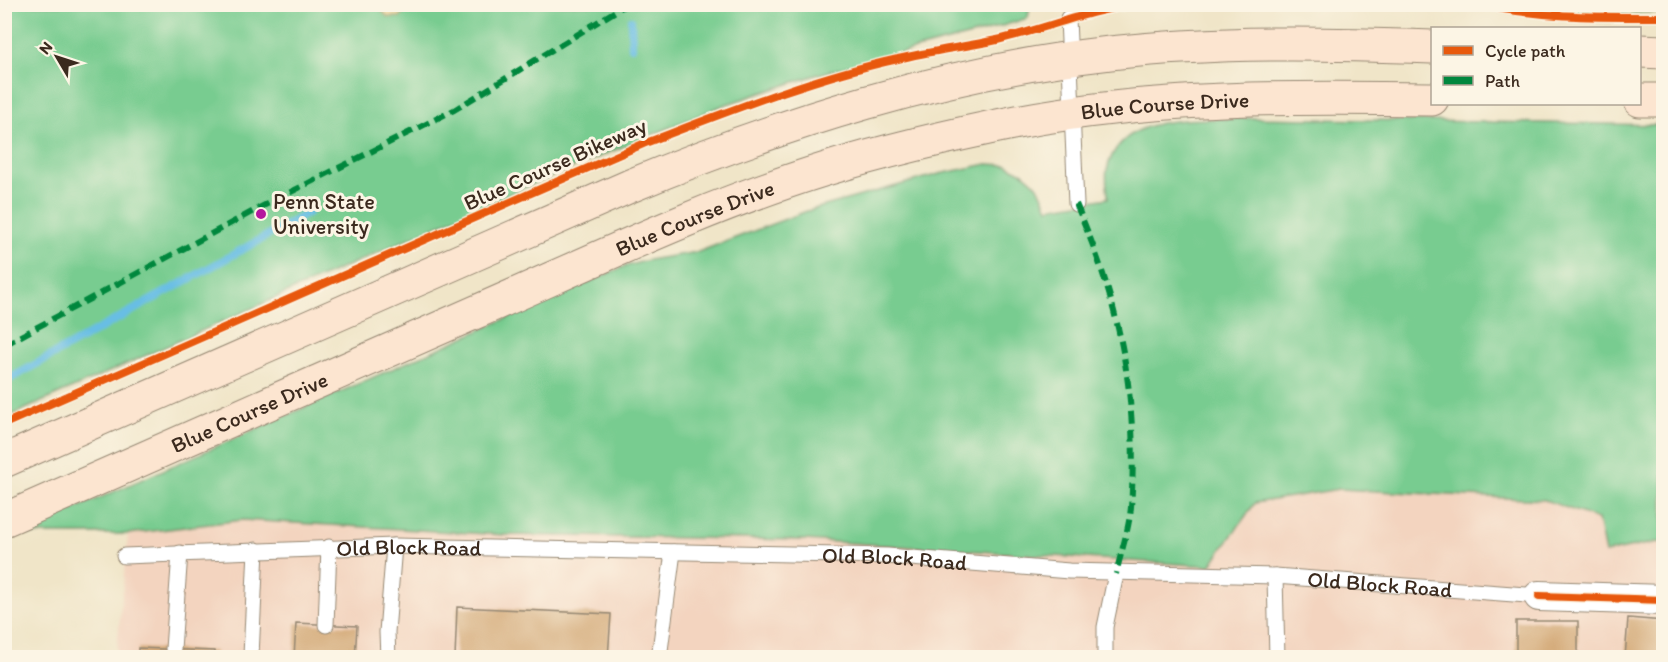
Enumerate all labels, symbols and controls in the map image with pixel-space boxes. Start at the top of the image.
north arrow [27,27,87,87]
legend [1431,27,1641,105]
text: N [35,38,57,58]
text: Cycle path [1485,40,1566,62]
text: Path [1485,70,1520,92]
street label: Blue Course Drive [1079,86,1250,125]
street label: Blue Course Bikeway [459,111,651,216]
street label: Blue Course Drive [611,174,778,262]
place label: Penn State University [273,188,375,240]
marker: Penn State University [254,207,268,221]
street label: Blue Course Drive [167,365,332,458]
street label: Old Block Road [336,532,482,562]
street label: Old Block Road [822,541,968,576]
street label: Old Block Road [1306,565,1453,603]

